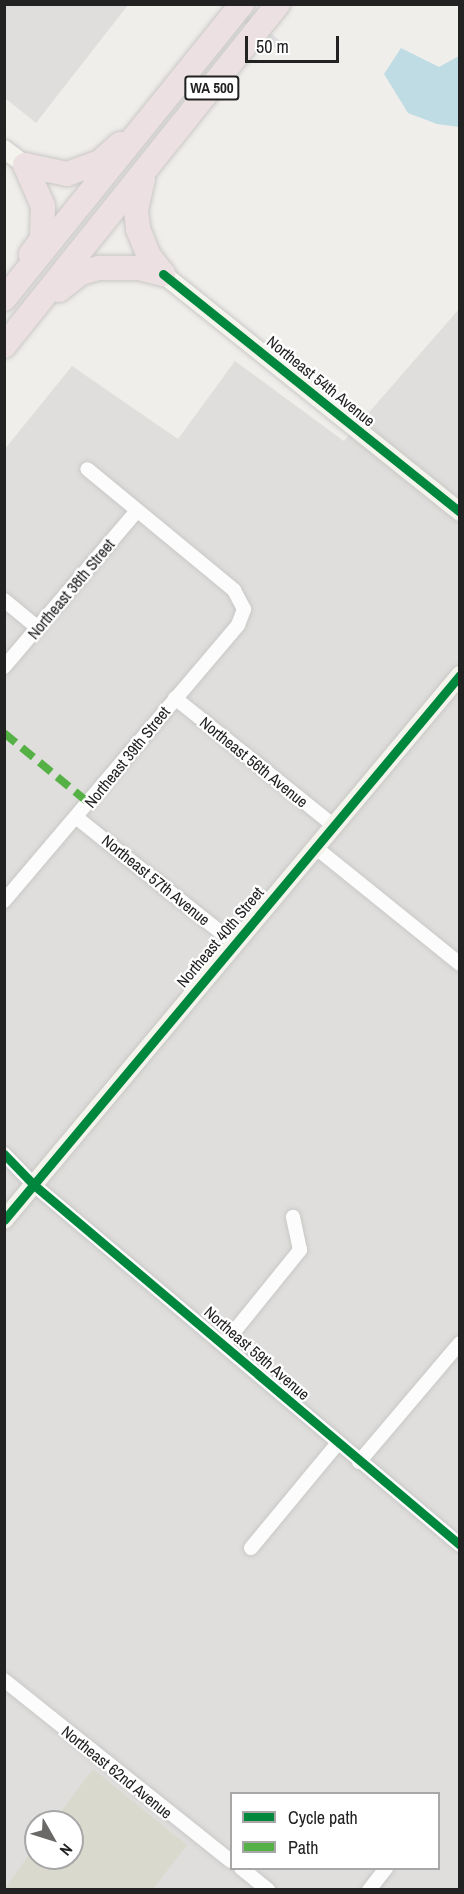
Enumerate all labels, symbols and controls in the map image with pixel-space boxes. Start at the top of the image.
scale bar [248,24,342,62]
text: 50 m [256,34,289,59]
road number: WA 500 [184,76,240,100]
street label: Northeast 54th Avenue [263,331,379,431]
street label: Northeast 38th Street [24,535,118,643]
street label: Northeast 39th Street [80,702,174,812]
street label: Northeast 56th Avenue [196,712,312,812]
street label: Northeast 57th Avenue [98,830,214,930]
street label: Northeast 40th Street [173,883,267,991]
street label: Northeast 59th Avenue [200,1302,314,1404]
street label: Northeast 62nd Avenue [57,1721,177,1823]
legend [230,1792,440,1870]
text: Cycle path [288,1805,358,1830]
north arrow [24,1810,84,1870]
text: Path [288,1835,318,1860]
text: N [55,1839,78,1861]

